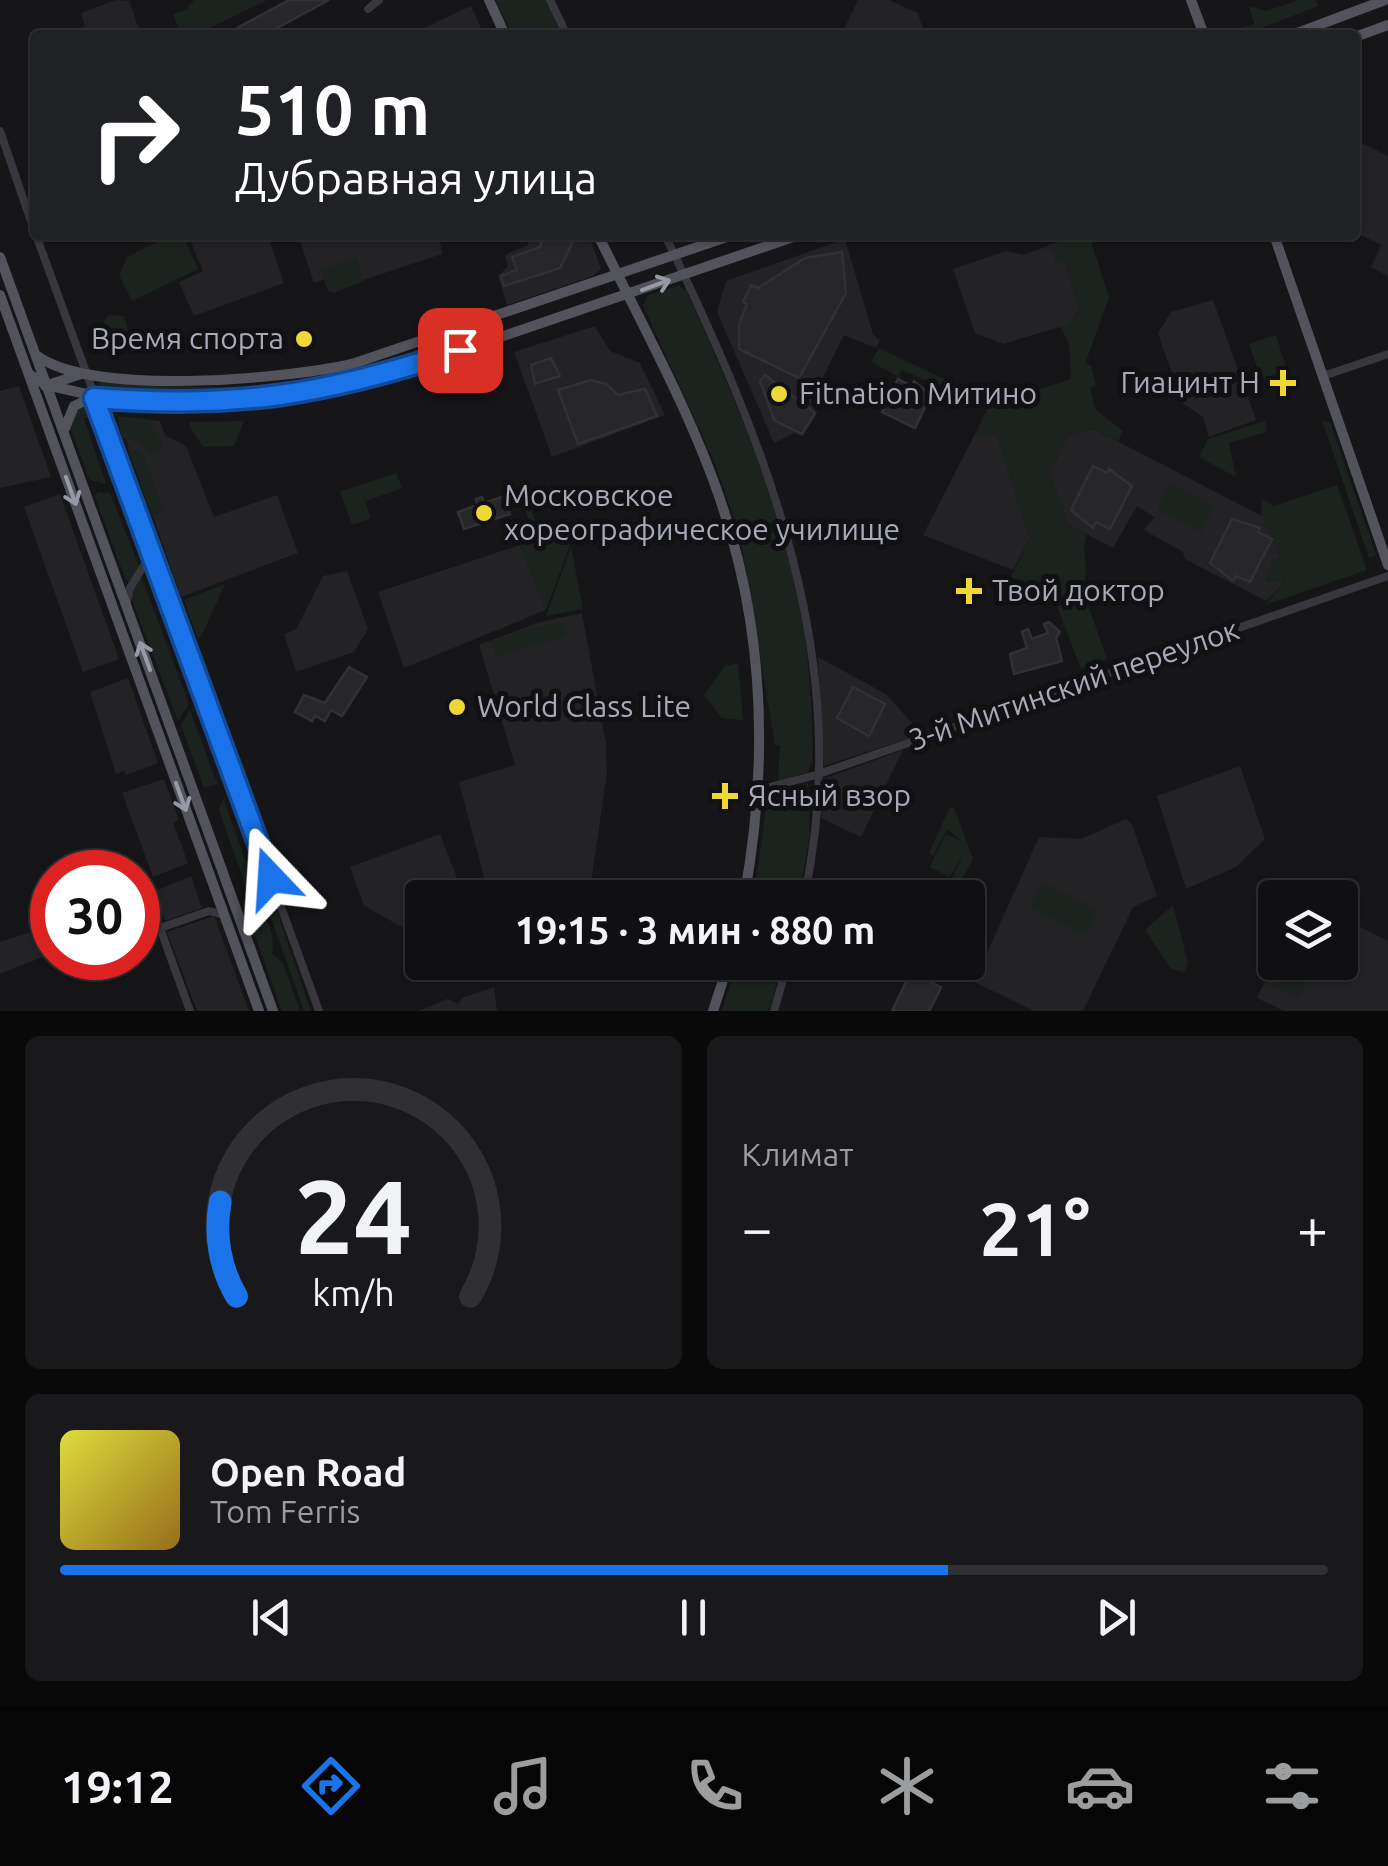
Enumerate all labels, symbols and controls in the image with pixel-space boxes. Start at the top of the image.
icon: right [70,70,200,200]
text: 510 m [235,70,430,148]
text: Дубравная улица [235,152,597,203]
one-way arrow [639,275,670,293]
pin [418,308,503,393]
place label: Время спорта [91,321,284,355]
icon: arrive [433,323,488,378]
marker: Время спорта [293,328,315,350]
place label: Гиацинт Н [1120,365,1260,399]
marker: Гиацинт Н [1270,370,1296,396]
place label: Fitnation Митино [799,376,1037,410]
marker: Fitnation Митино [768,383,790,405]
one-way arrow [63,475,81,506]
place label: Московское хореографическое училище [504,478,900,546]
marker: Московское хореографическое училище [473,502,495,524]
place label: Твой доктор [992,573,1165,607]
marker: Твой доктор [956,578,982,604]
street label: 3-й Митинский переулок [904,612,1243,757]
one-way arrow [135,642,153,673]
place label: World Class Lite [477,689,691,723]
marker: World Class Lite [446,696,468,718]
place label: Ясный взор [748,778,911,812]
one-way arrow [173,781,191,812]
marker: Ясный взор [712,783,738,809]
position arrow [219,826,323,930]
speed limit sign: 30 [30,850,160,980]
map controls [1258,880,1358,980]
button: layers [1258,880,1358,980]
text: 19:15 · 3 мин · 880 m [515,909,875,951]
text: Климат [742,1136,853,1172]
text: 24 [295,1157,412,1274]
text: 21° [979,1186,1090,1270]
text: − [742,1197,773,1258]
text: + [1297,1197,1328,1258]
text: km/h [312,1273,395,1313]
text: Open Road [210,1451,406,1493]
text: Tom Ferris [210,1493,360,1529]
icon: previous [244,1590,299,1645]
icon: pause [666,1590,721,1645]
icon: next [1089,1590,1144,1645]
icon: directions [296,1751,366,1821]
icon: music [488,1751,558,1821]
icon: phone [680,1751,750,1821]
icon: climate [872,1751,942,1821]
icon: car [1065,1751,1135,1821]
icon: filters [1257,1751,1327,1821]
text: 19:12 [61,1761,174,1812]

